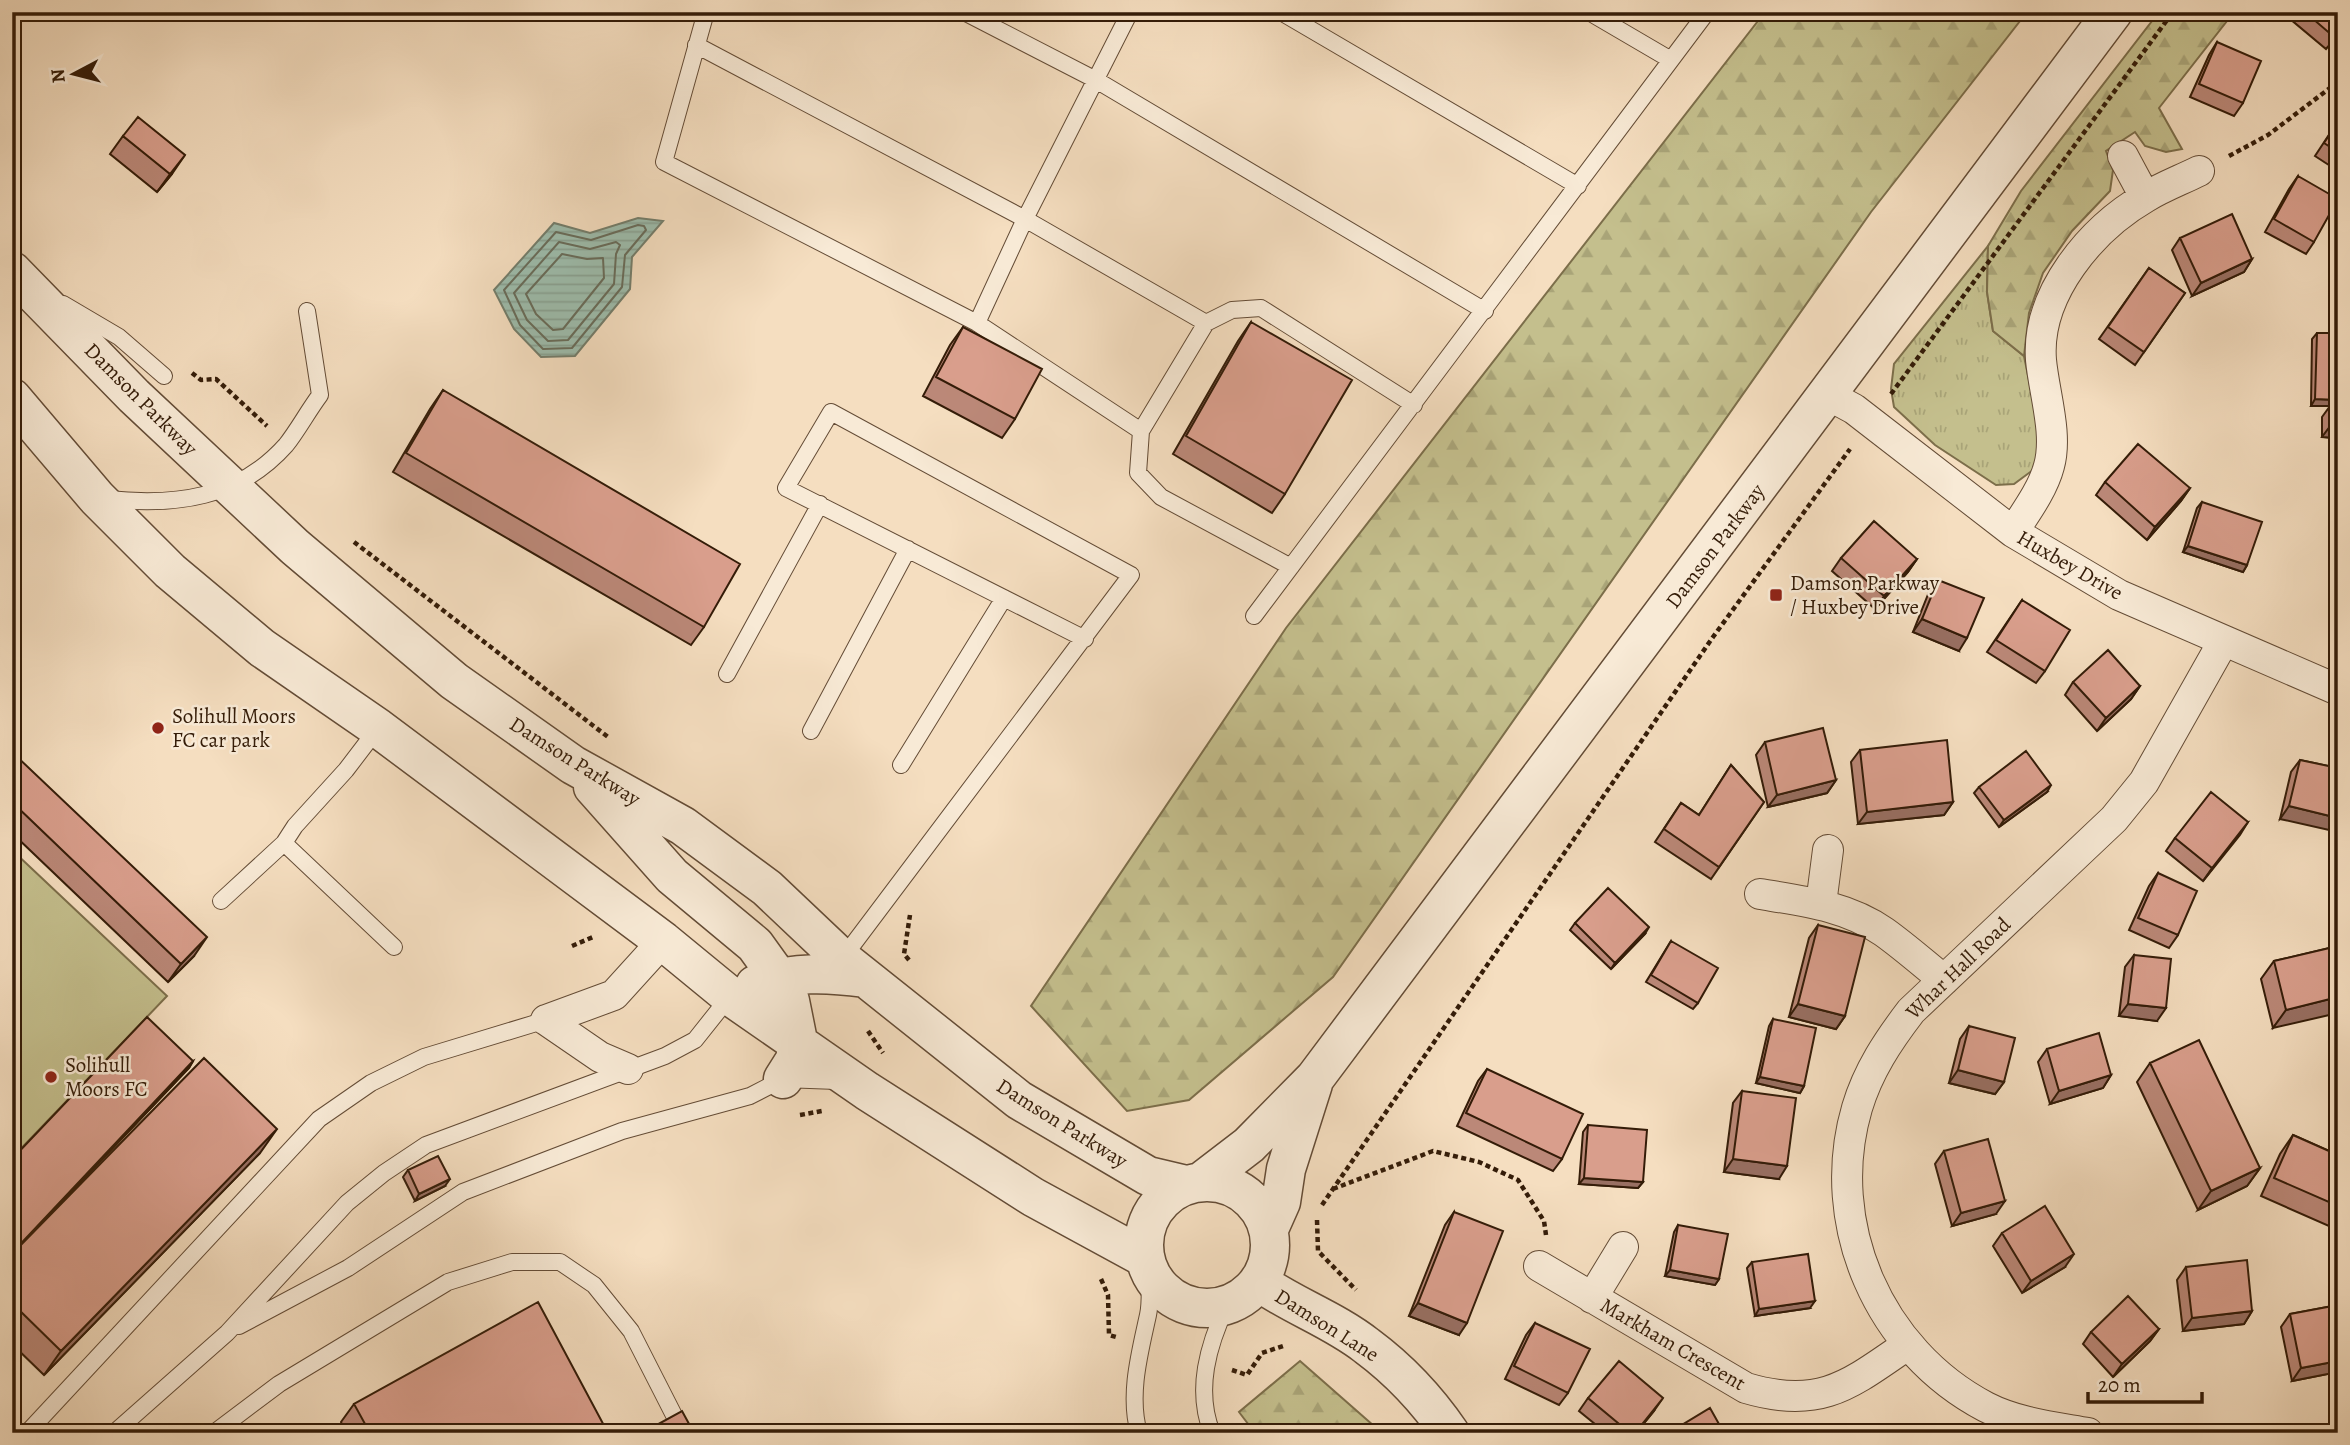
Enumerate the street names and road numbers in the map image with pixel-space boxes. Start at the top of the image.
street label: Damson Parkway [78,336,204,462]
street label: Damson Parkway [1659,477,1771,614]
street label: Huxbey Drive [2012,523,2128,607]
street label: Damson Parkway [504,710,646,813]
street label: Whar Hall Road [1899,910,2017,1026]
street label: Damson Parkway [991,1072,1133,1175]
street label: Damson Lane [1270,1282,1384,1368]
street label: Markham Crescent [1595,1291,1751,1397]

